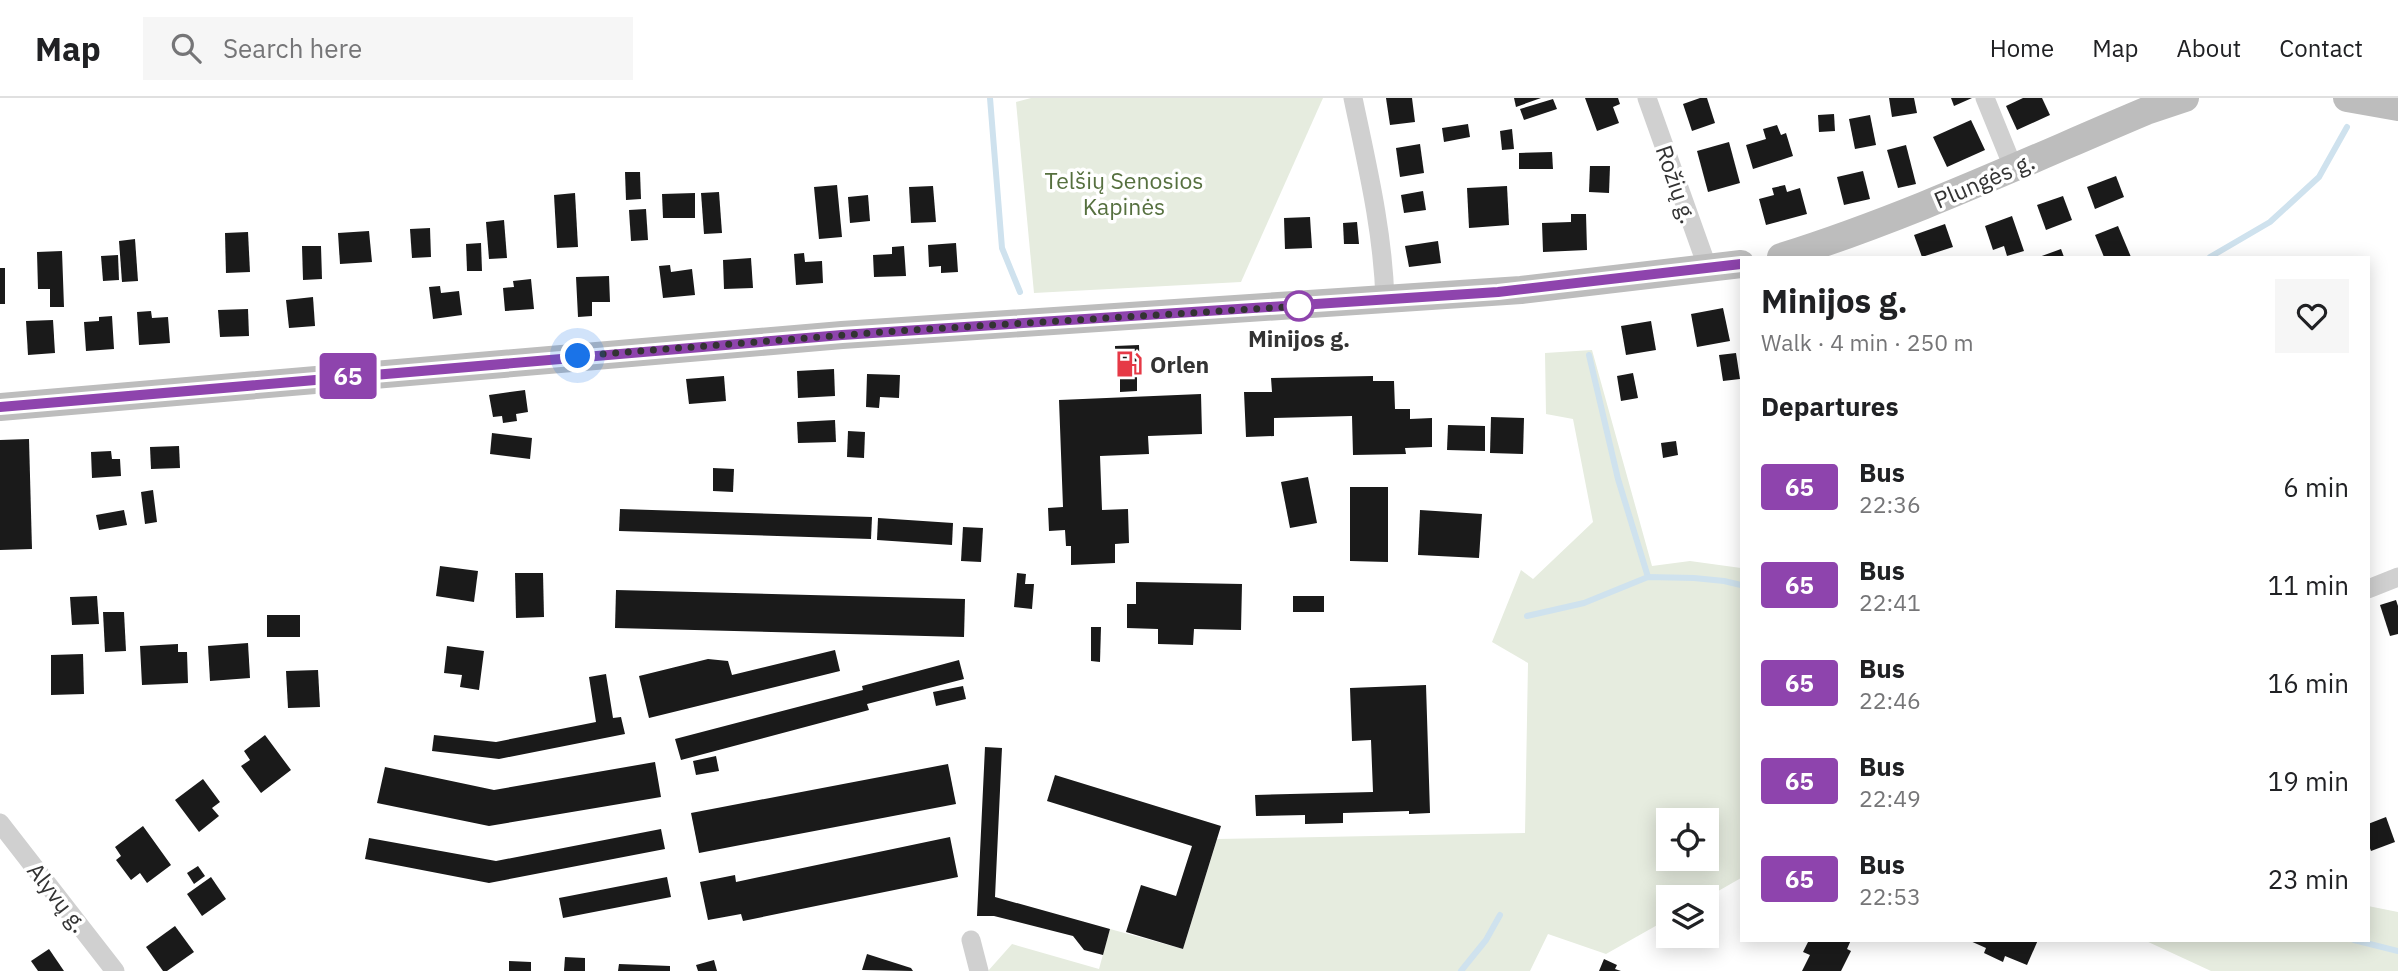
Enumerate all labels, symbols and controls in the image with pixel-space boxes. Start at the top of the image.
search box [143,17,633,80]
text: Map [35,27,101,70]
icon: search [167,29,205,67]
text: Search here [223,31,362,65]
text: Home [1990,32,2054,64]
text: Map [2092,32,2138,64]
text: About [2176,32,2241,64]
text: Contact [2279,32,2363,64]
street label: Rožių g. [1650,141,1704,227]
street label: Plungės g. [1929,145,2039,215]
park label: Telšių Senosios Kapinės [1045,165,1203,221]
text: Minijos g. [1761,279,1908,322]
button: heart [2275,279,2349,353]
marker: Minijos g. [1284,291,1314,321]
place label: Minijos g. [1248,323,1350,353]
text: Walk · 4 min · 250 m [1761,327,1974,357]
your location [560,338,595,373]
fuel station icon: Orlen [1114,349,1144,379]
place label: Orlen [1150,349,1209,379]
line badge: 65 [316,353,380,399]
text: 65 [334,360,362,392]
text: Departures [1761,389,1899,423]
text: Bus [1859,455,1905,489]
text: 6 min [2283,470,2349,504]
text: 65 [1785,471,1814,503]
text: 22:36 [1859,489,1921,519]
text: Bus [1859,553,1905,587]
text: 11 min [2268,568,2349,602]
text: 65 [1785,569,1814,601]
text: 22:41 [1859,587,1921,617]
text: Bus [1859,651,1905,685]
text: 16 min [2268,666,2349,700]
text: 65 [1785,667,1814,699]
text: 22:46 [1859,685,1921,715]
text: Bus [1859,749,1905,783]
text: 19 min [2268,764,2349,798]
text: 65 [1785,765,1814,797]
text: 22:49 [1859,783,1921,813]
map controls [1656,808,1719,948]
button: locate [1656,808,1719,871]
text: Bus [1859,847,1905,881]
street label: Alyvų g. [21,856,95,938]
text: 23 min [2268,862,2349,896]
text: 65 [1785,863,1814,895]
text: 22:53 [1859,881,1921,911]
button: layers [1656,885,1719,948]

